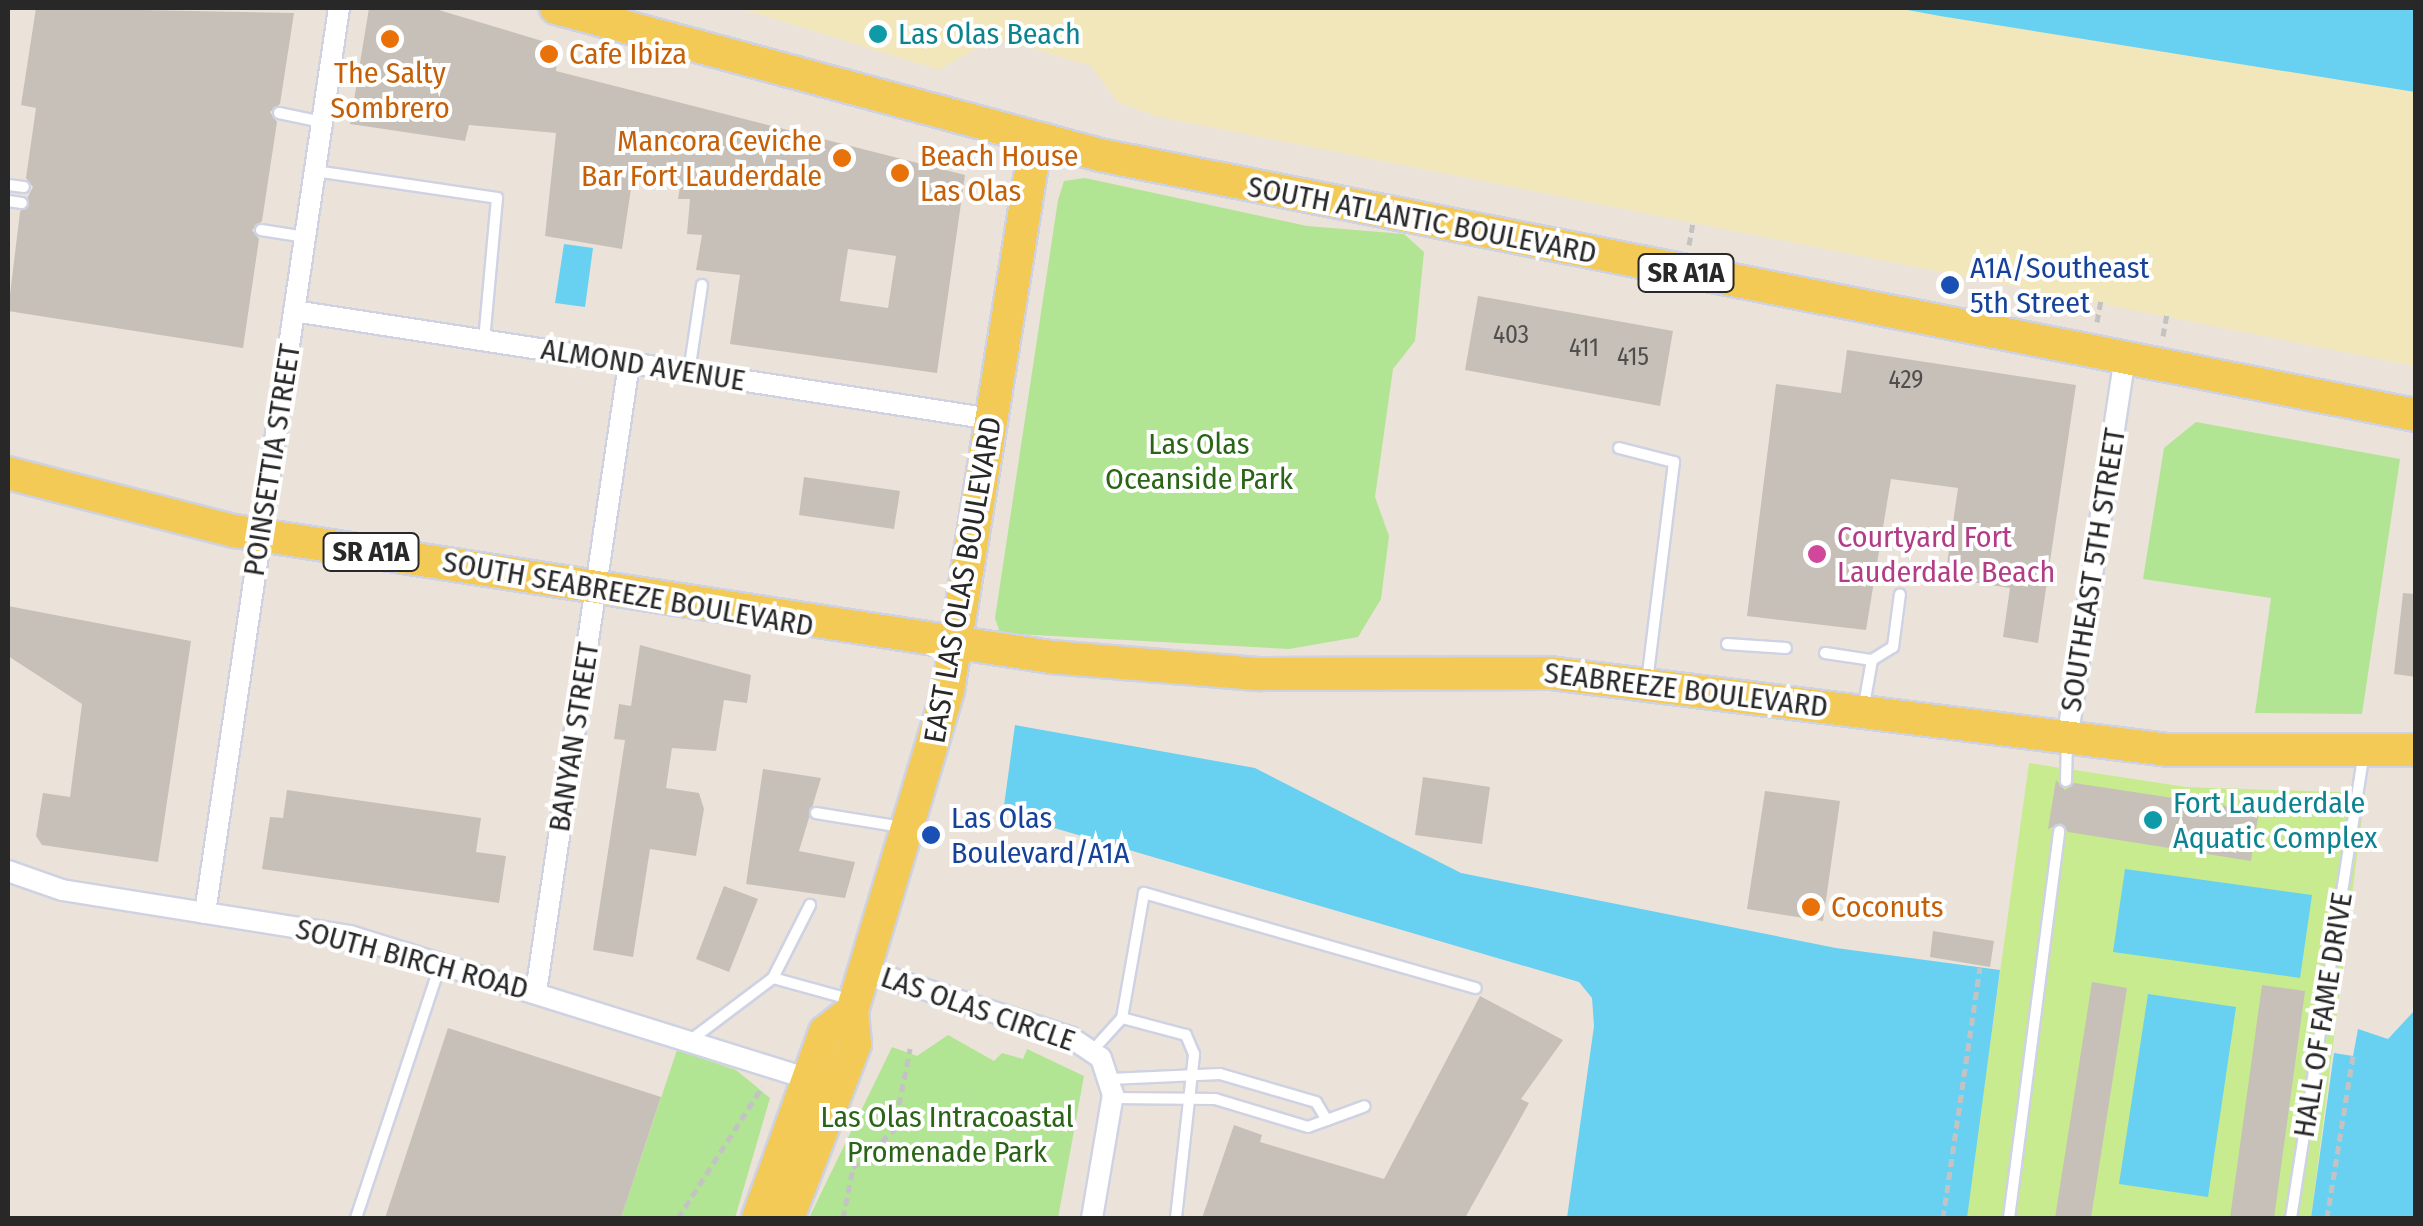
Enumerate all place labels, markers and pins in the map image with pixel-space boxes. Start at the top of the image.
place label: Las Olas Beach [898,16,1081,52]
marker: Las Olas Beach [867,23,889,45]
marker: The Salty Sombrero [379,28,401,50]
place label: Cafe Ibiza [569,36,687,72]
marker: Cafe Ibiza [538,43,560,65]
place label: The Salty Sombrero [330,55,450,126]
place label: Mancora Ceviche Bar Fort Lauderdale [581,123,822,194]
place label: Beach House Las Olas [920,138,1079,208]
marker: Mancora Ceviche Bar Fort Lauderdale [831,147,853,169]
marker: Beach House Las Olas [889,162,911,184]
place label: A1A/Southeast 5th Street [1970,250,2149,320]
marker: A1A/Southeast 5th Street [1939,274,1961,296]
place label: Courtyard Fort Lauderdale Beach [1837,519,2055,590]
marker: Courtyard Fort Lauderdale Beach [1806,543,1828,565]
place label: Fort Lauderdale Aquatic Complex [2173,785,2377,856]
place label: Las Olas Boulevard/A1A [951,800,1130,870]
marker: Fort Lauderdale Aquatic Complex [2142,809,2164,831]
marker: Las Olas Boulevard/A1A [920,824,942,846]
place label: Coconuts [1831,889,1944,925]
marker: Coconuts [1800,896,1822,918]

